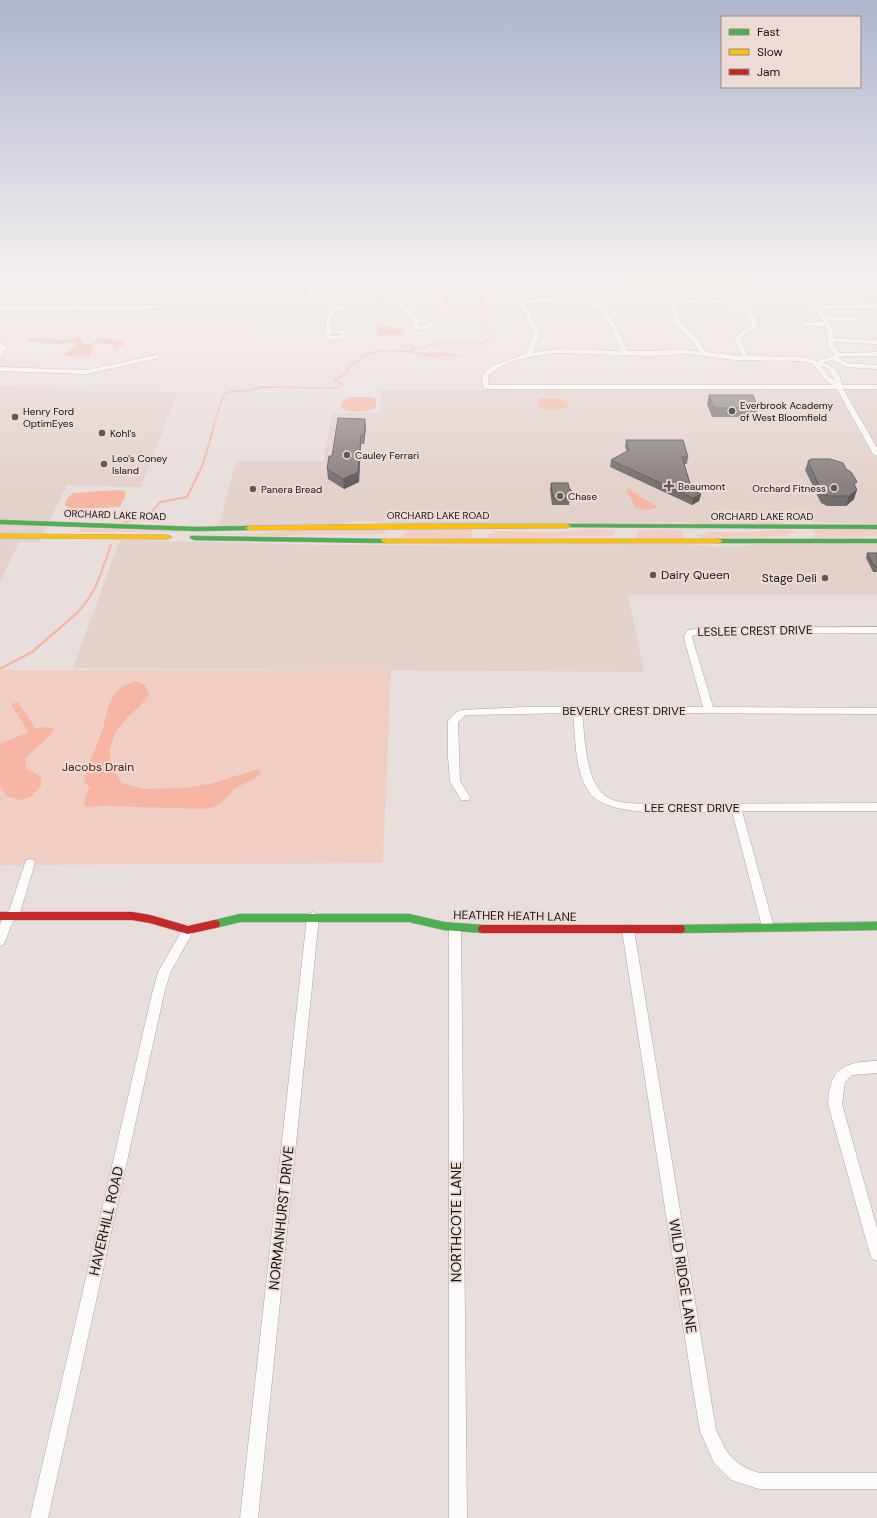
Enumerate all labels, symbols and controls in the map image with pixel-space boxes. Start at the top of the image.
legend [721,16,861,88]
text: Fast [757,24,780,40]
text: Slow [757,44,783,60]
text: Jam [757,64,780,80]
place label: Everbrook Academy of West Bloomfield [740,399,834,424]
place label: Henry Ford OptimEyes [23,405,74,430]
marker: Everbrook Academy of West Bloomfield [727,406,737,416]
marker: Henry Ford OptimEyes [10,412,20,422]
place label: Kohl's [110,427,136,440]
marker: Kohl's [97,428,107,438]
place label: Cauley Ferrari [355,449,419,462]
marker: Cauley Ferrari [342,450,352,460]
place label: Leo's Coney Island [112,452,168,477]
marker: Leo's Coney Island [99,459,109,469]
marker: Beaumont [663,480,675,492]
place label: Beaumont [678,480,725,493]
place label: Orchard Fitness [752,482,826,495]
place label: Panera Bread [261,483,322,496]
marker: Orchard Fitness [829,483,839,493]
marker: Panera Bread [248,484,258,494]
place label: Chase [568,490,597,503]
marker: Chase [555,491,565,501]
street label: ORCHARD LAKE ROAD [64,507,167,523]
street label: ORCHARD LAKE ROAD [387,509,489,522]
street label: ORCHARD LAKE ROAD [711,510,813,523]
place label: Dairy Queen [661,567,730,583]
marker: Dairy Queen [648,570,658,580]
place label: Stage Deli [762,570,817,586]
marker: Stage Deli [820,573,830,583]
street label: LESLEE CREST DRIVE [697,622,813,640]
street label: BEVERLY CREST DRIVE [562,703,686,719]
park label: Jacobs Drain [62,759,134,775]
street label: LEE CREST DRIVE [644,800,740,816]
street label: HEATHER HEATH LANE [453,907,577,925]
street label: NORMANHURST DRIVE [264,1145,298,1291]
street label: NORTHCOTE LANE [447,1162,465,1282]
street label: HAVERHILL ROAD [85,1165,127,1277]
street label: WILD RIDGE LANE [665,1218,701,1334]

